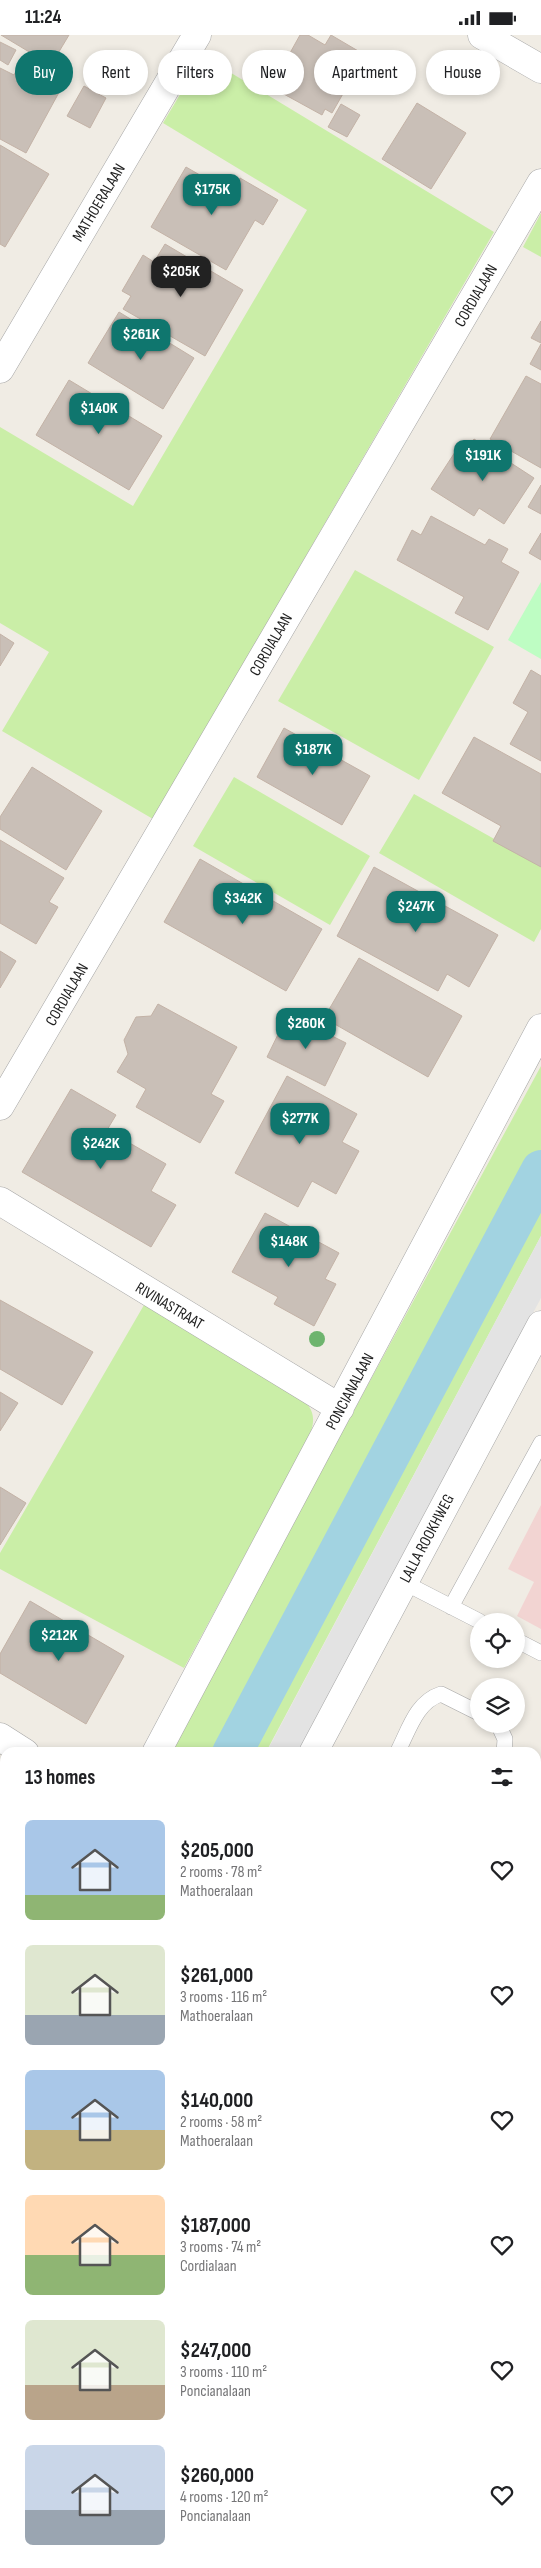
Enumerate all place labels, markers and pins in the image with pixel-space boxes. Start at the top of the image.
pin: $175K [177,173,247,216]
pin: $205K [146,255,216,298]
pin: $261K [106,319,176,361]
pin: $140K [64,393,134,435]
pin: $191K [448,439,518,482]
pin: $187K [278,733,348,776]
pin: $342K [208,883,278,925]
pin: $247K [381,891,451,933]
pin: $260K [271,1007,341,1050]
pin: $277K [265,1103,335,1145]
pin: $242K [66,1127,136,1170]
pin: $148K [254,1225,324,1268]
pin: $212K [24,1619,94,1662]

